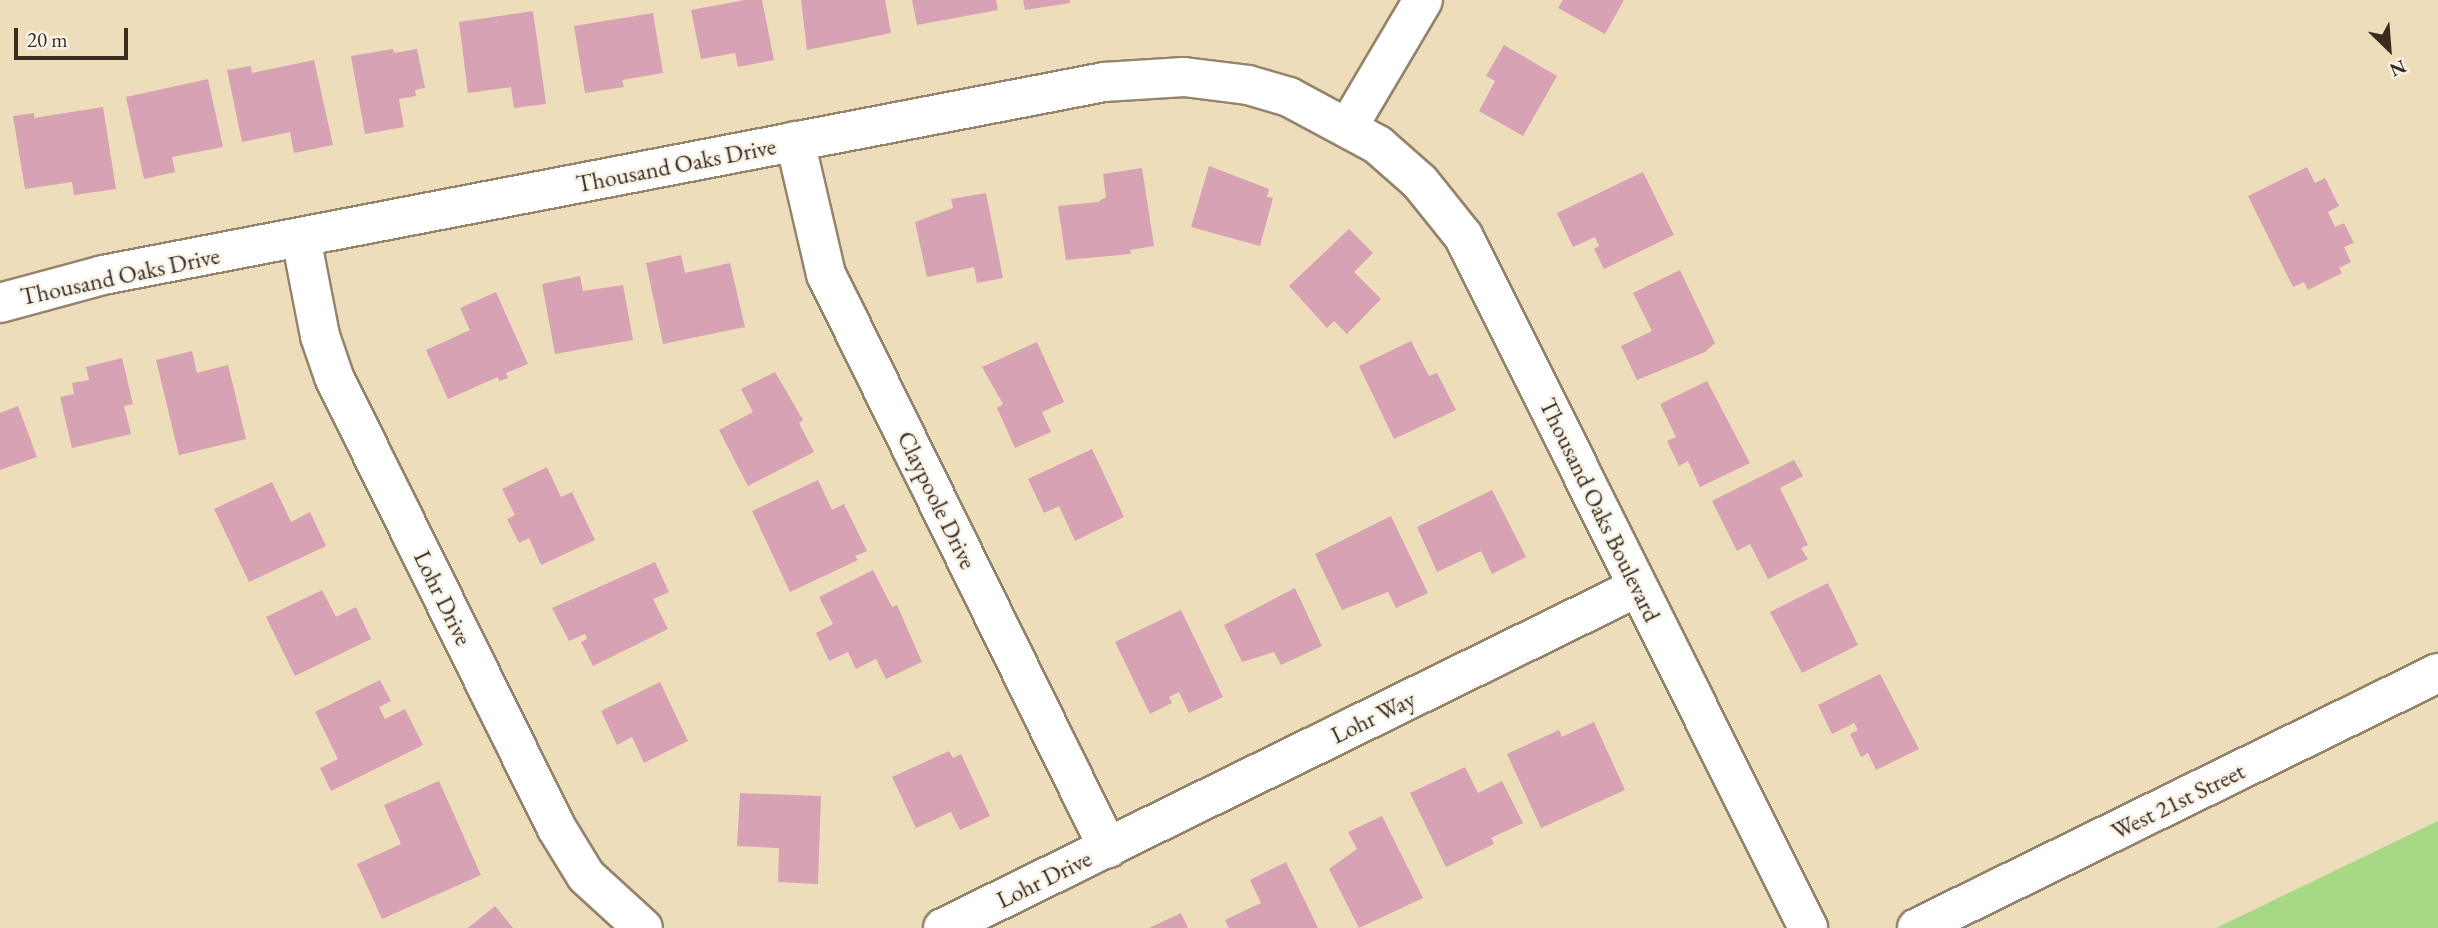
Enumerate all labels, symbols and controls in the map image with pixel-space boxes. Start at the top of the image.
scale bar [18,14,131,58]
north arrow [2354,14,2424,84]
text: 20 m [27,26,68,53]
text: N [2386,54,2410,83]
street label: Thousand Oaks Drive [574,132,778,198]
street label: Thousand Oaks Drive [18,241,222,311]
street label: Thousand Oaks Boulevard [1533,393,1667,627]
street label: Claypoole Drive [891,426,983,574]
street label: Lohr Drive [408,546,478,650]
street label: Lohr Way [1326,684,1420,750]
street label: West 21st Street [2107,756,2249,846]
street label: Lohr Drive [992,844,1096,914]

